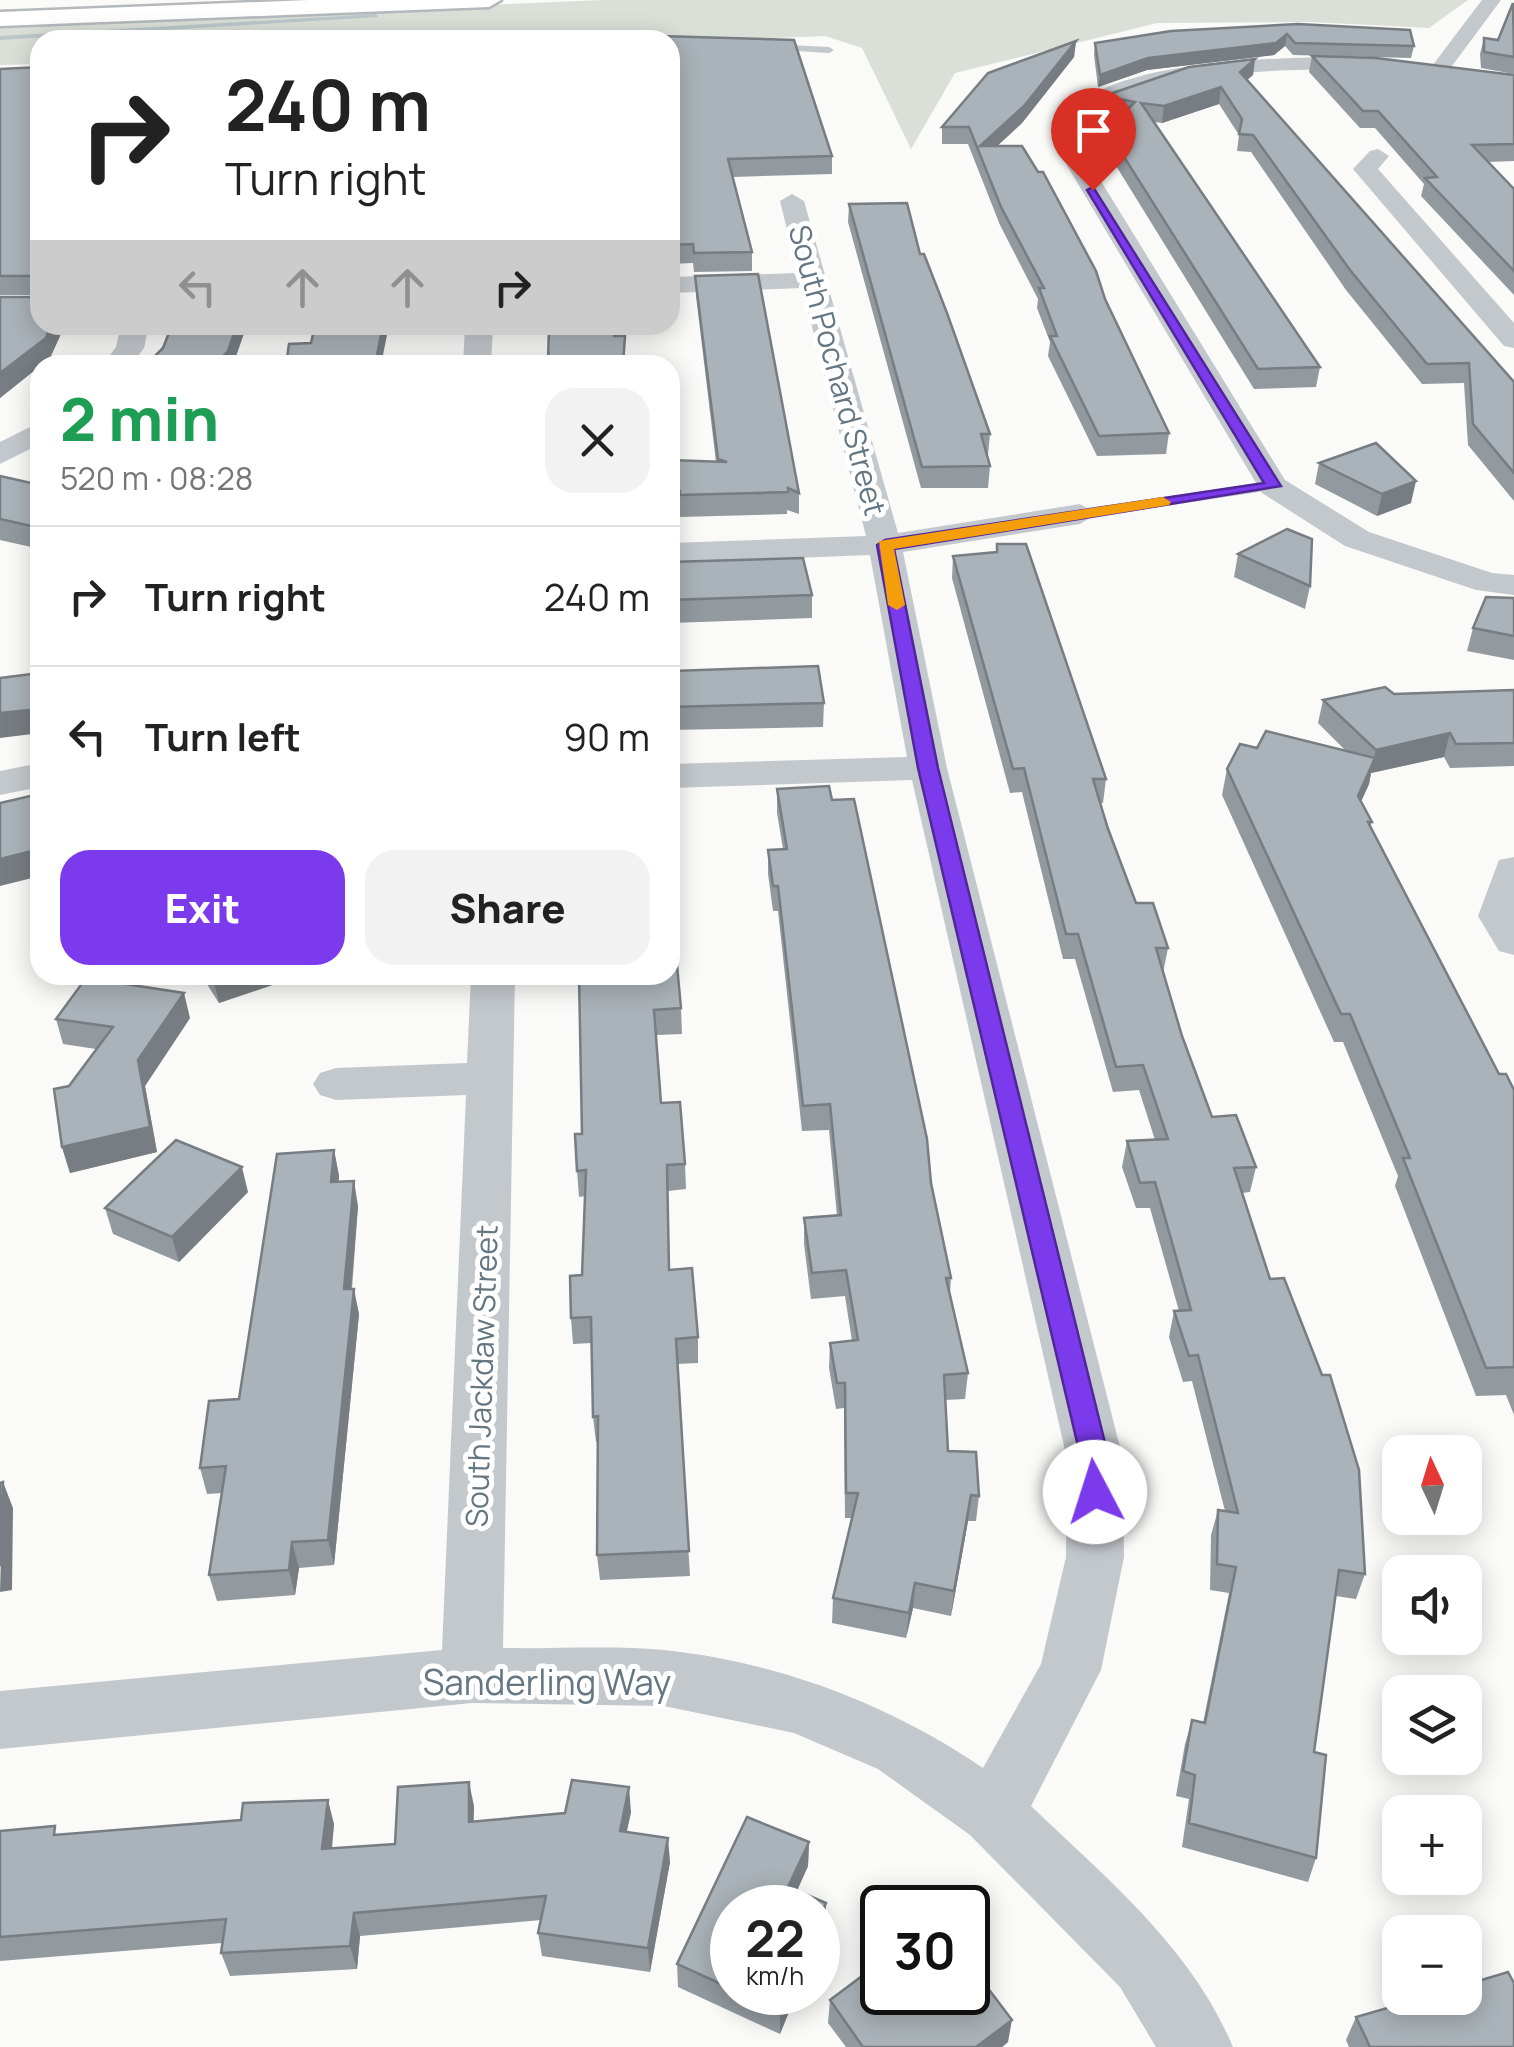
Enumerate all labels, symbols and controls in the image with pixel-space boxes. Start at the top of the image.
text: 240 m [225,56,431,152]
icon: right [60,70,190,200]
pin [1051,88,1136,191]
icon: arrive [1066,103,1121,158]
text: Turn right [225,147,426,209]
street label: South Pochard Street [779,220,897,520]
icon: left [170,260,225,315]
icon: ahead [275,260,330,315]
icon: ahead [380,260,435,315]
icon: right [485,260,540,315]
text: 2 min [60,377,219,459]
button: close [545,388,650,493]
text: 520 m · 08:28 [60,456,253,500]
icon: right [60,569,115,624]
text: Turn right [145,570,326,622]
text: 240 m [544,570,650,622]
icon: left [60,709,115,764]
text: Turn left [145,710,301,762]
text: 90 m [563,710,650,762]
button: Exit [60,850,345,965]
button: Share [365,850,650,965]
street label: South Jackdaw Street [455,1224,507,1528]
north arrow [1382,1435,1482,1535]
map controls [1382,1435,1482,2015]
position arrow [1043,1440,1147,1544]
button: sound [1382,1555,1482,1655]
street label: Sanderling Way [423,1658,671,1706]
button: layers [1382,1675,1482,1775]
button: + [1382,1795,1482,1895]
speed limit sign: 30 [860,1885,990,2015]
text: 22 [745,1904,805,1972]
button: − [1382,1915,1482,2015]
text: km/h [746,1958,804,1993]

